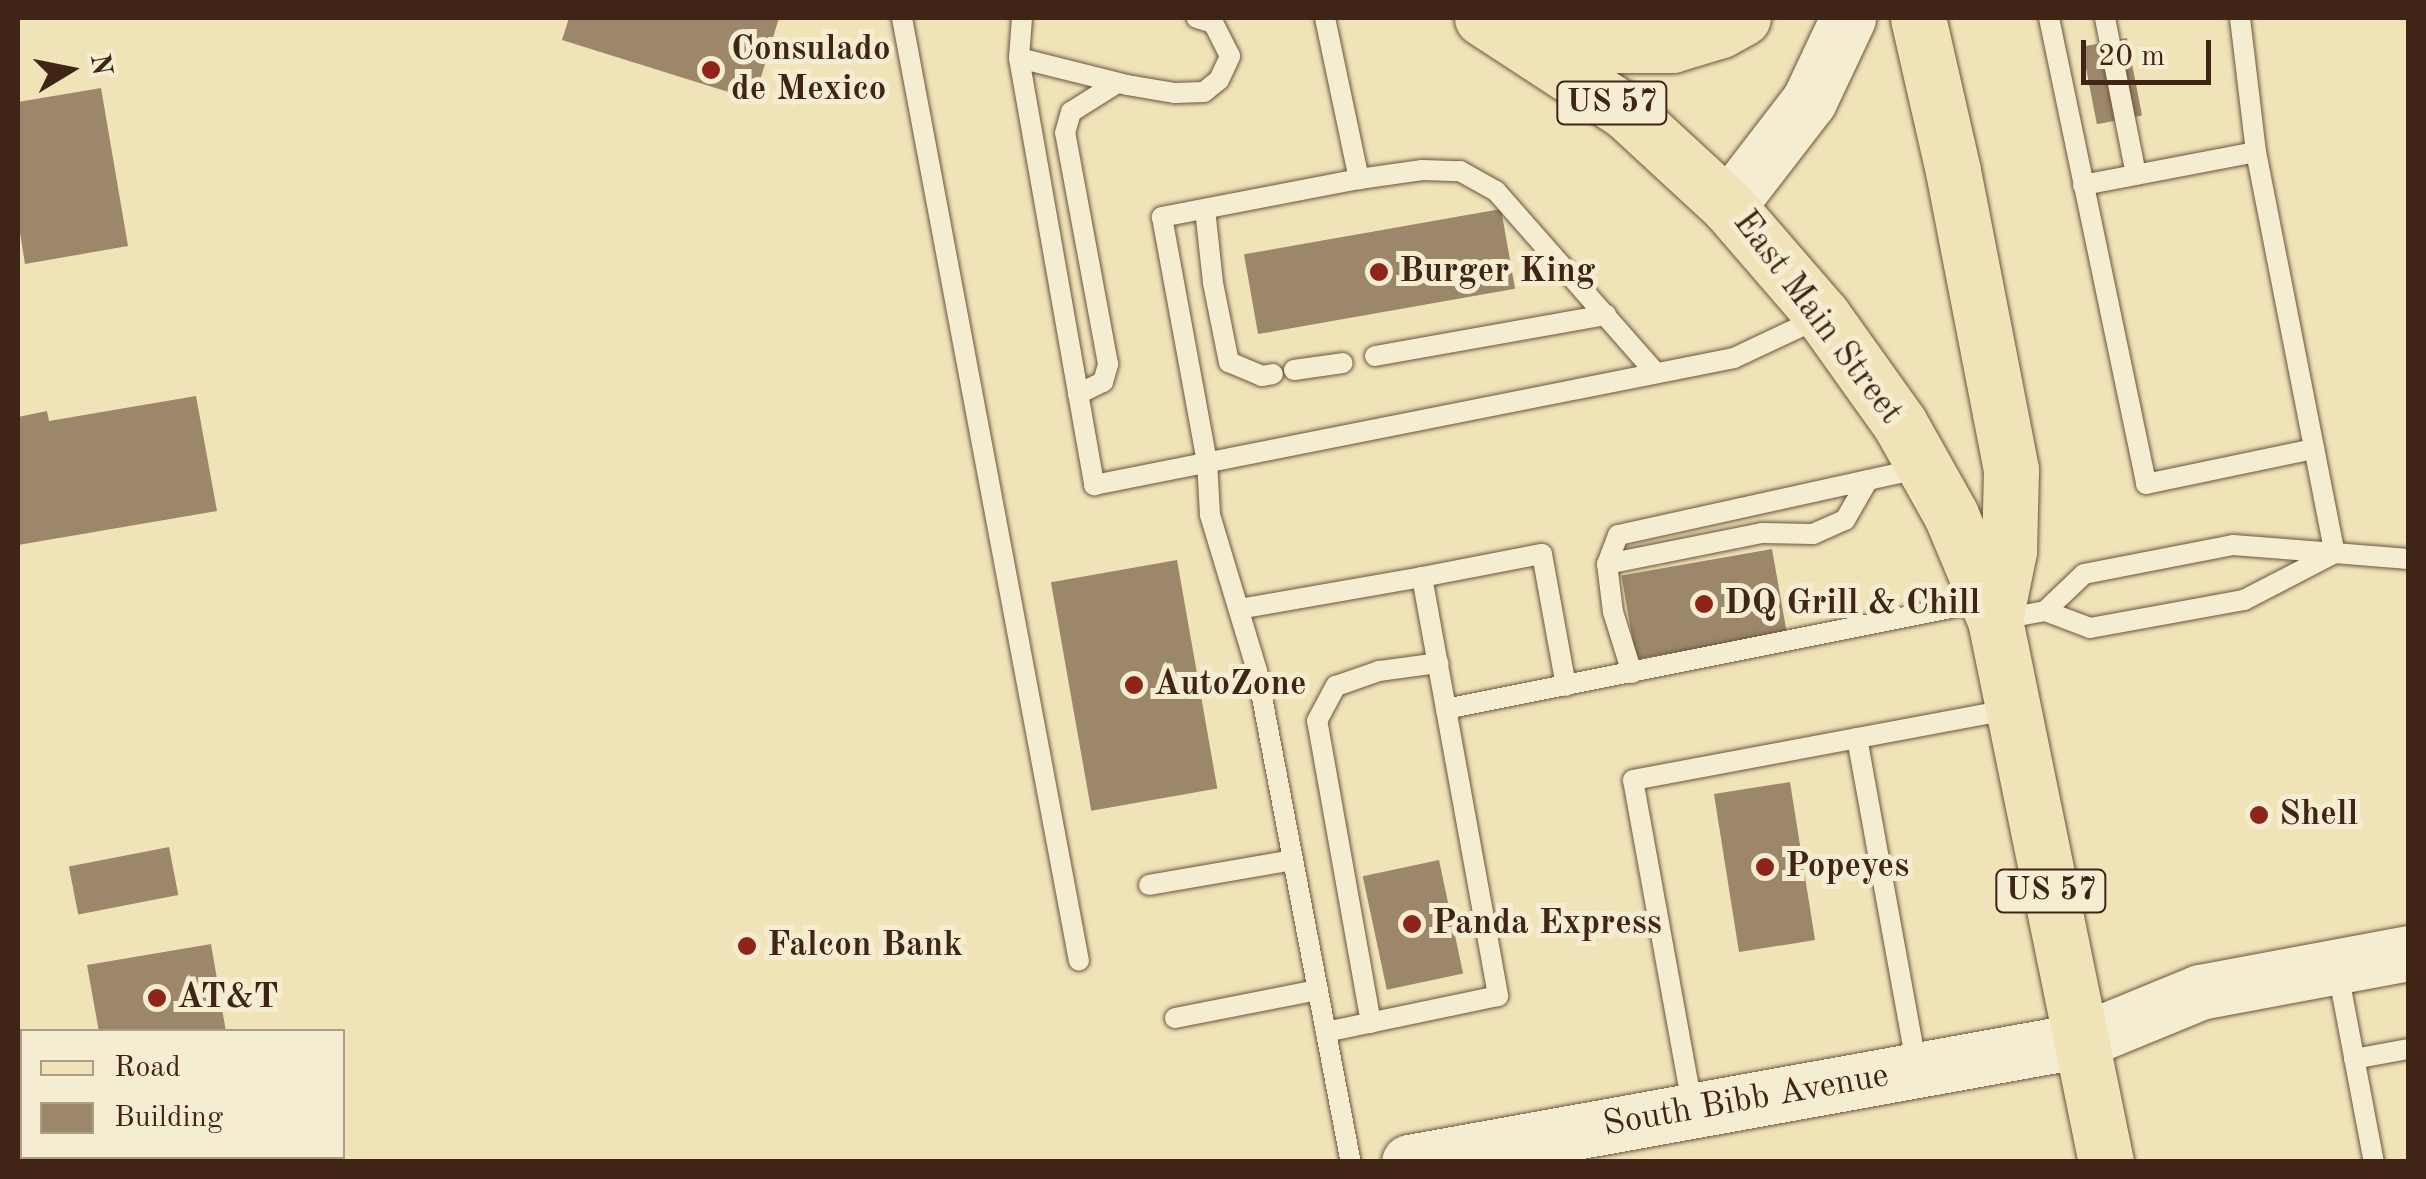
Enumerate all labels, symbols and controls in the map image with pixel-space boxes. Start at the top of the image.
north arrow [20,20,120,120]
scale bar [2086,20,2216,82]
place label: Consulado de Mexico [731,29,891,111]
text: 20 m [2098,42,2165,72]
text: N [84,52,115,78]
marker: Consulado de Mexico [700,59,722,81]
road number: US 57 [1554,76,1670,130]
street label: East Main Street [1723,203,1911,433]
place label: Burger King [1399,251,1595,293]
marker: Burger King [1368,261,1390,283]
place label: DQ Grill & Chill [1724,583,1980,625]
marker: DQ Grill & Chill [1693,593,1715,615]
place label: AutoZone [1154,664,1306,706]
marker: AutoZone [1123,674,1145,696]
place label: Shell [2279,794,2358,836]
marker: Shell [2248,804,2270,826]
place label: Popeyes [1785,846,1909,888]
marker: Popeyes [1754,856,1776,878]
road number: US 57 [1994,864,2108,918]
place label: Panda Express [1432,903,1662,945]
marker: Panda Express [1401,913,1423,935]
place label: Falcon Bank [767,925,963,967]
marker: Falcon Bank [736,935,758,957]
place label: AT&T [177,977,278,1019]
marker: AT&T [146,987,168,1009]
legend [20,1029,345,1159]
text: Road [114,1053,181,1083]
street label: South Bibb Avenue [1600,1055,1892,1147]
text: Building [114,1103,223,1133]

